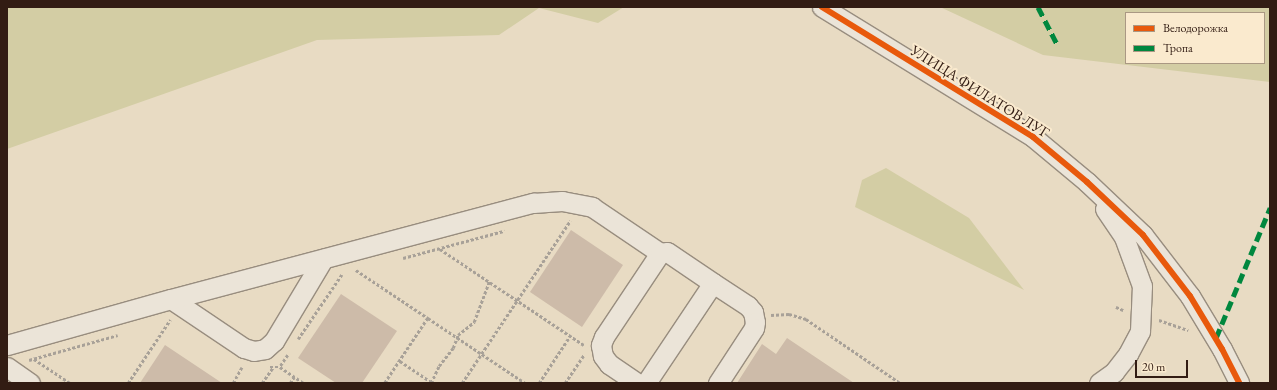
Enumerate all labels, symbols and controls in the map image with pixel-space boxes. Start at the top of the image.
legend [1125,12,1265,64]
text: Велодорожка [1163,20,1228,36]
text: Тропа [1163,40,1193,56]
street label: УЛИЦА ФИЛАТОВ ЛУГ [907,41,1053,141]
scale bar [1137,352,1190,378]
text: 20 m [1142,359,1165,375]

